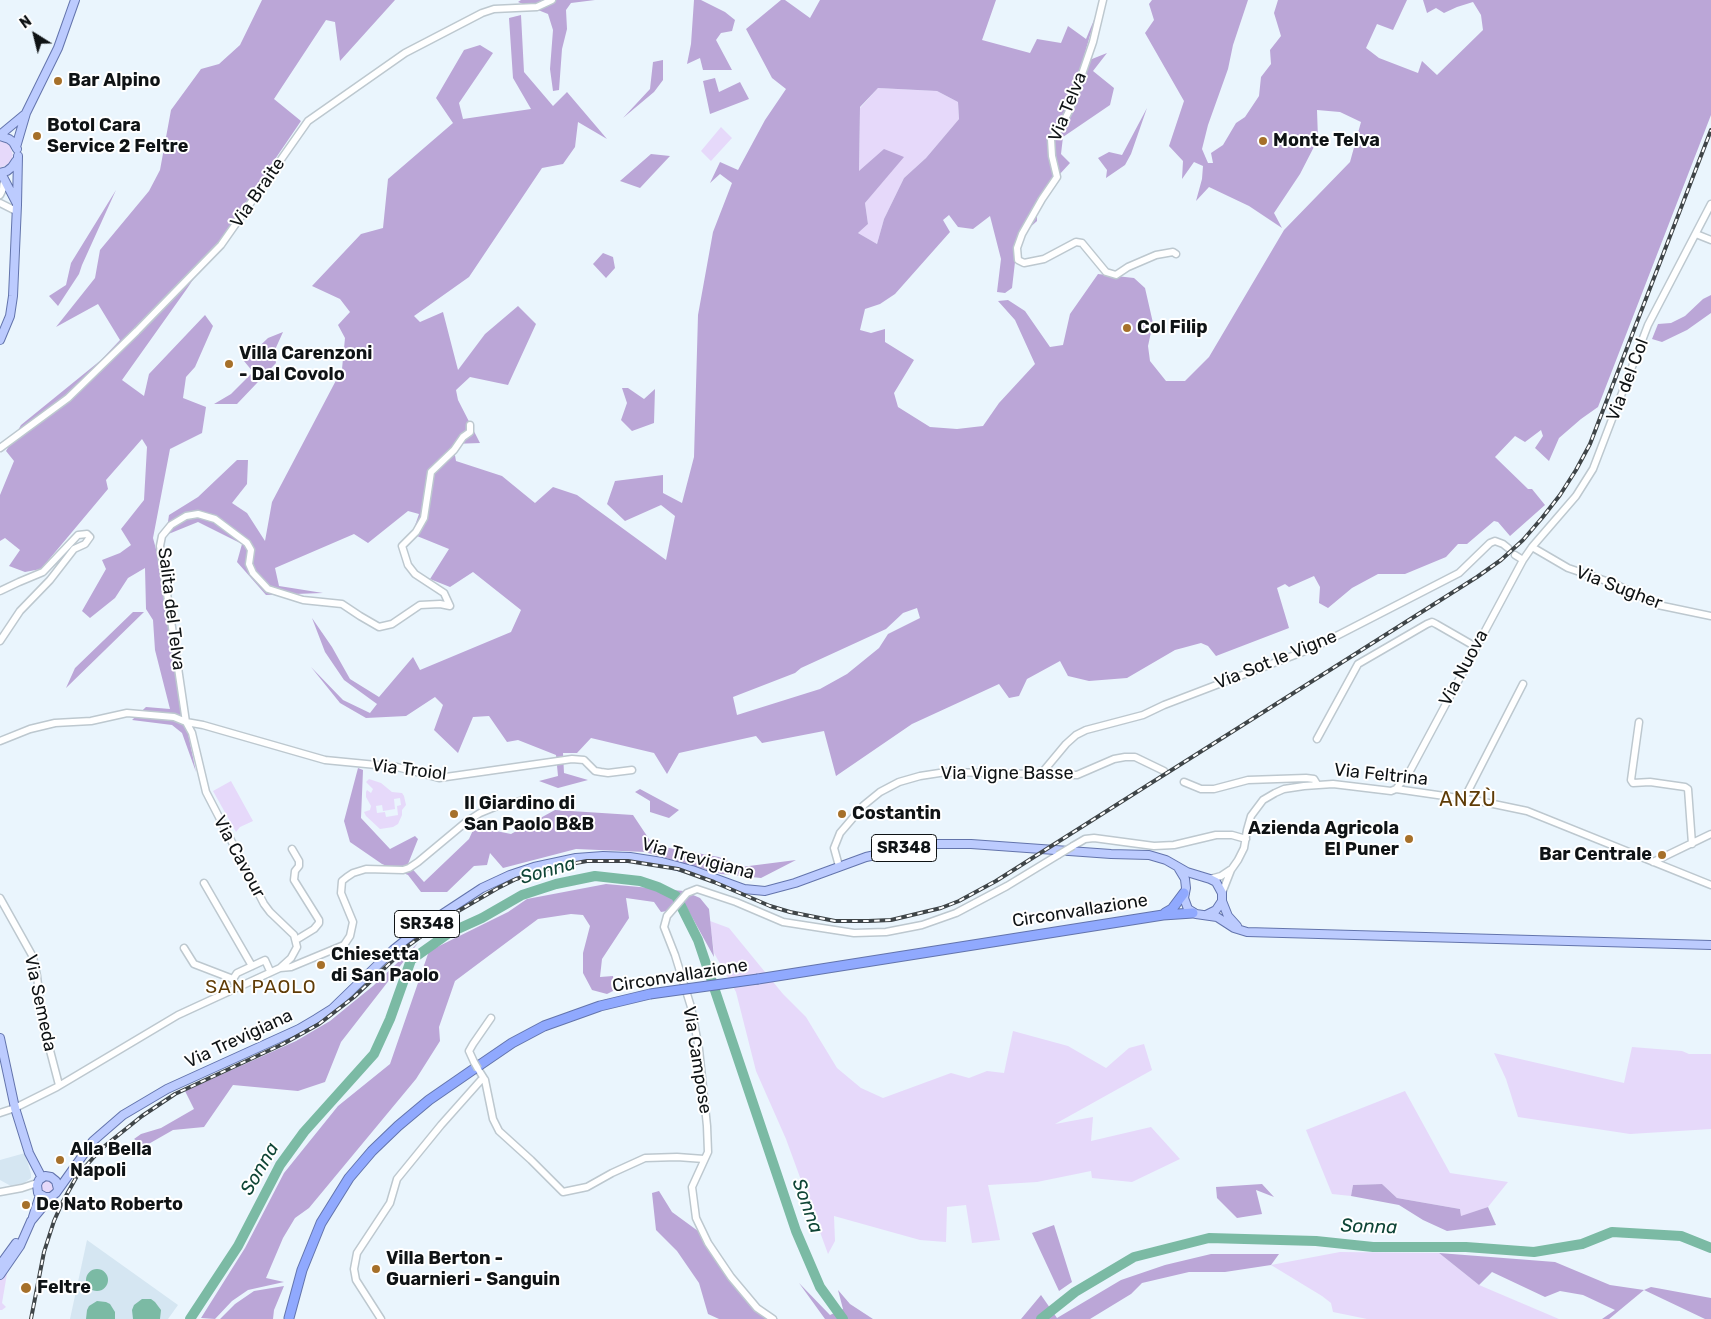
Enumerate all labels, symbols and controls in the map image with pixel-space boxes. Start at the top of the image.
north arrow [10,10,60,60]
text: N [17,13,35,32]
street label: Via Telva [1044,69,1092,145]
place label: Bar Alpino [68,70,160,92]
marker: Bar Alpino [52,75,64,87]
place label: Botol Cara Service 2 Feltre [47,115,188,158]
marker: Botol Cara Service 2 Feltre [31,130,43,142]
place label: Monte Telva [1273,130,1380,152]
marker: Monte Telva [1257,135,1269,147]
street label: Via Braite [226,154,290,232]
place label: Col Filip [1137,317,1208,339]
marker: Col Filip [1121,322,1133,334]
street label: Via del Col [1602,336,1654,424]
place label: Villa Carenzoni - Dal Covolo [239,343,372,386]
marker: Villa Carenzoni - Dal Covolo [223,358,235,370]
street label: Salita del Telva [153,546,189,672]
street label: Via Sugher [1573,562,1665,614]
street label: Via Sot le Vigne [1212,626,1340,694]
street label: Via Nuova [1435,626,1493,710]
street label: Via Troiol [370,755,448,785]
street label: Via Feltrina [1333,759,1429,791]
street label: Via Vigne Basse [940,763,1074,785]
district label: ANZÙ [1439,788,1497,812]
place label: Il Giardino di San Paolo B&B [464,793,594,836]
place label: Costantin [852,803,941,825]
marker: Il Giardino di San Paolo B&B [448,808,460,820]
marker: Costantin [836,808,848,820]
street label: Via Cavour [208,812,270,902]
place label: Azienda Agricola El Puner [1248,818,1399,861]
marker: Azienda Agricola El Puner [1403,833,1415,845]
street label: Via Trevigiana [639,834,757,884]
road number: SR348 [872,834,936,861]
place label: Bar Centrale [1539,844,1652,866]
marker: Bar Centrale [1656,849,1668,861]
water label: Sonna [518,852,578,890]
street label: Circonvallazione [1011,890,1149,932]
road number: SR348 [394,911,460,938]
place label: Chiesetta di San Paolo [331,944,439,986]
street label: Via Semeda [19,953,61,1053]
street label: Circonvallazione [611,955,749,997]
marker: Chiesetta di San Paolo [315,959,327,971]
district label: SAN PAOLO [204,977,318,999]
street label: Via Trevigiana [182,1005,296,1073]
street label: Via Campose [678,1005,716,1115]
place label: Alla Bella Napoli [70,1139,152,1182]
water label: Sonna [236,1139,284,1199]
marker: Alla Bella Napoli [54,1154,66,1166]
water label: Sonna [787,1175,827,1237]
place label: De Nato Roberto [36,1194,183,1216]
marker: De Nato Roberto [20,1199,32,1211]
water label: Sonna [1340,1215,1398,1239]
place label: Villa Berton - Guarnieri - Sanguin [386,1248,560,1290]
marker: Villa Berton - Guarnieri - Sanguin [370,1263,382,1275]
place label: Feltre [37,1277,91,1299]
marker: Feltre [19,1281,33,1295]

